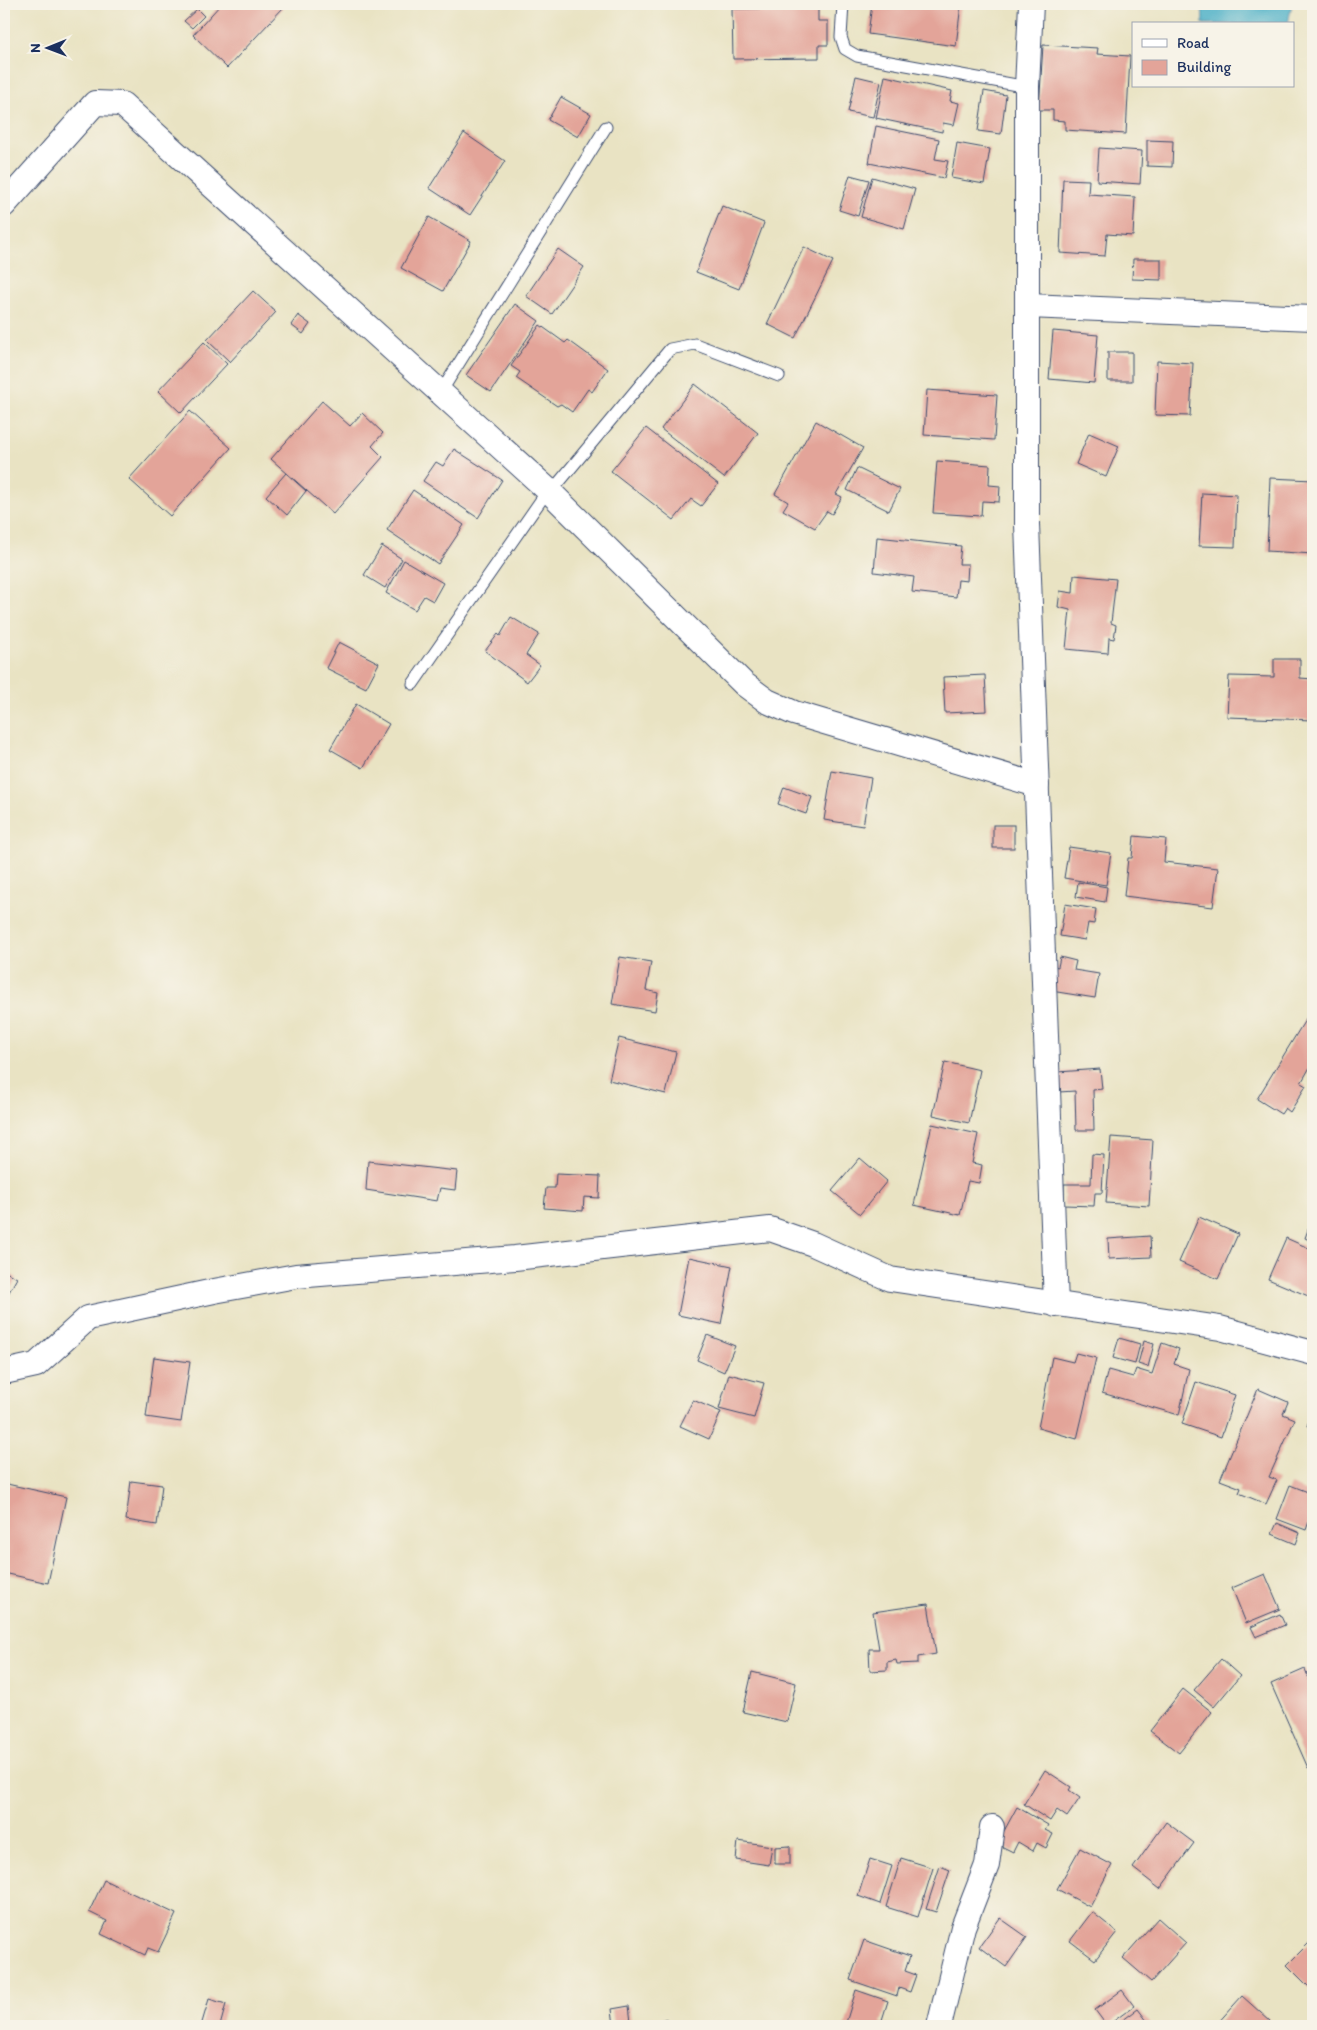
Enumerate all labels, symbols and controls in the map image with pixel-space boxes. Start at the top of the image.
north arrow [22,22,72,72]
legend [1132,22,1294,88]
text: Road [1177,34,1210,52]
text: N [27,43,44,53]
text: Building [1177,58,1231,76]

